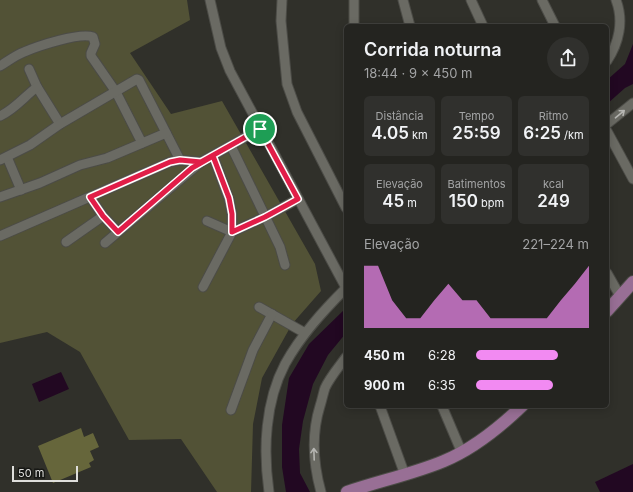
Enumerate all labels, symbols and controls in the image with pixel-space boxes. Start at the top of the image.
button: share [547,37,589,79]
text: Corrida noturna [364,39,502,60]
text: 18:44 · 9 × 450 m [364,65,472,81]
text: Distância [376,109,423,123]
text: Tempo [459,109,494,123]
text: Ritmo [539,109,568,123]
one-way arrow [614,109,625,118]
pin [243,112,277,146]
icon: arrive [249,118,271,140]
text: 4.05 [371,123,409,143]
text: 25:59 [452,123,501,143]
text: 6:25 [523,123,561,143]
text: km [409,128,428,142]
text: /km [561,128,584,142]
text: Elevação [376,177,423,191]
text: Batimentos [447,177,506,191]
text: kcal [543,177,564,191]
text: 45 [382,191,404,211]
text: 150 [449,191,478,211]
text: 249 [537,191,570,211]
text: m [404,196,417,210]
text: bpm [478,196,504,210]
text: Elevação [364,236,419,252]
text: 221–224 m [522,236,589,252]
text: 450 m [364,347,405,363]
text: 6:28 [428,347,456,363]
text: 900 m [364,377,405,393]
text: 6:35 [428,377,456,393]
one-way arrow [310,448,318,461]
scale bar [12,464,78,483]
text: 50 m [18,466,44,480]

